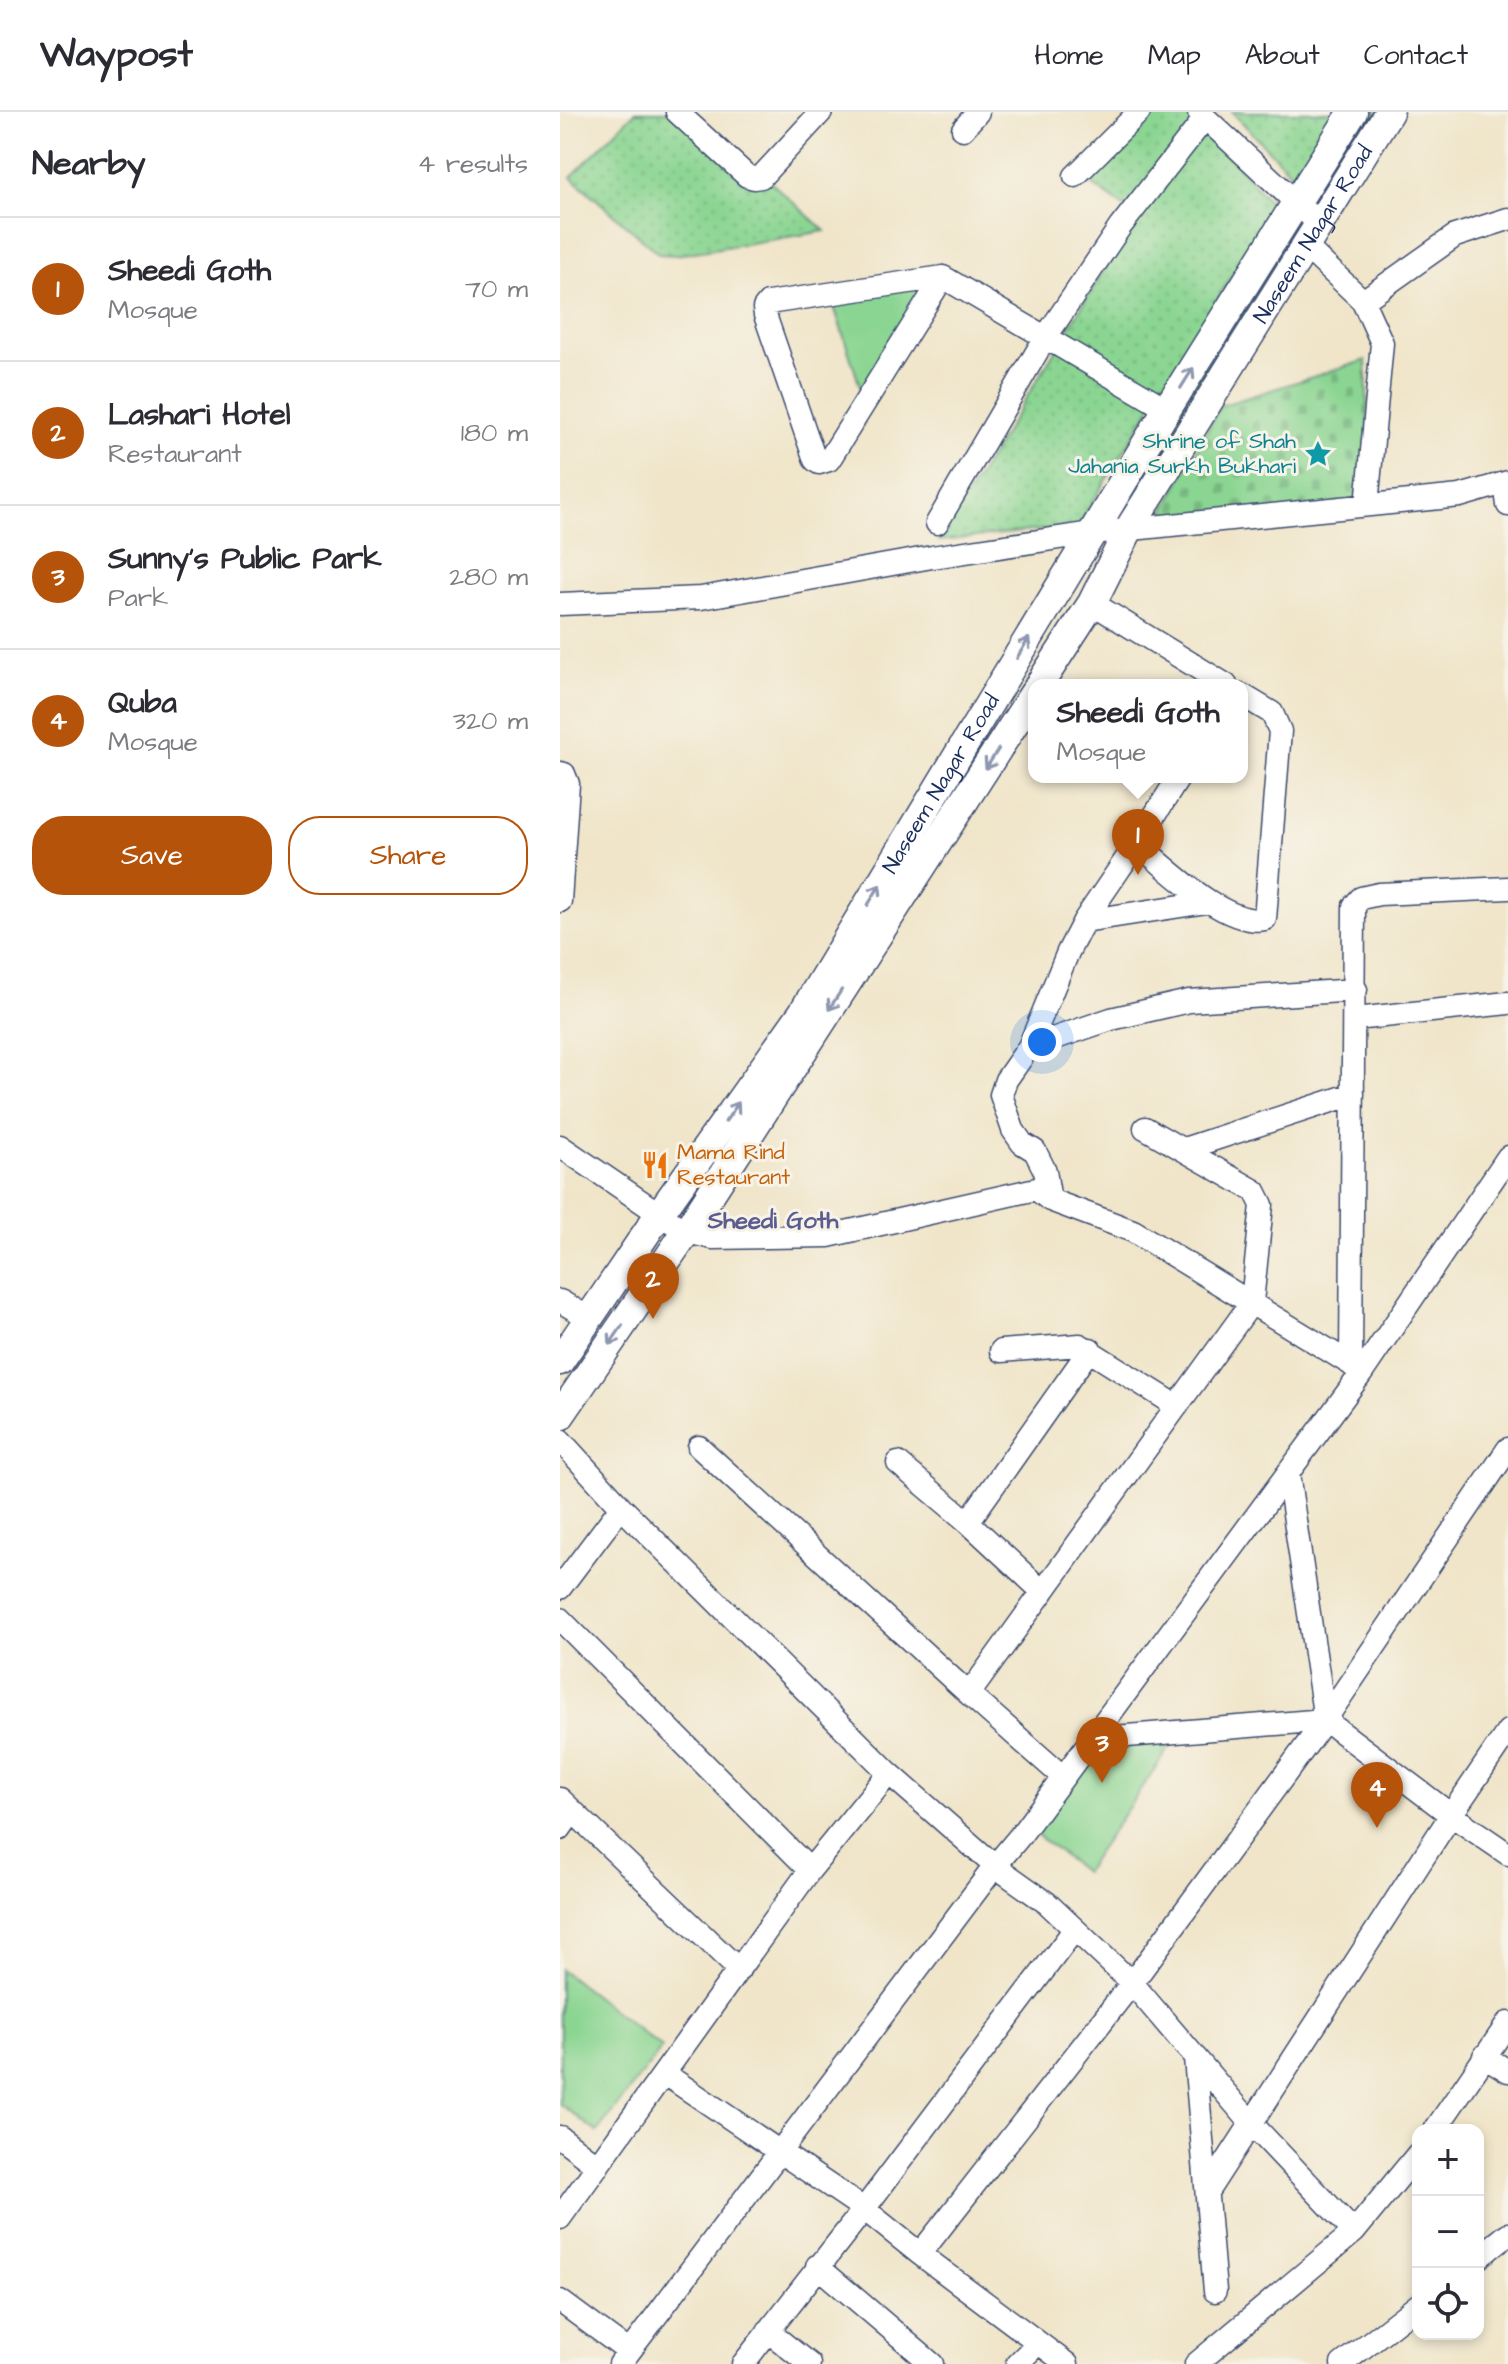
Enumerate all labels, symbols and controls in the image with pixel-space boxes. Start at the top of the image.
text: Waypost [40,29,193,81]
text: Home [1034,36,1104,75]
text: Map [1148,36,1201,75]
text: About [1245,36,1320,75]
text: Contact [1364,36,1468,75]
street label: Naseem Nagar Road [1246,139,1380,329]
text: Nearby [32,140,146,188]
text: 4 results [418,146,528,182]
text: Sheedi Goth [108,250,271,292]
text: 1 [56,271,60,307]
text: 70 m [465,271,528,307]
text: Mosque [108,292,198,328]
one-way arrow [1179,367,1195,390]
text: Lashari Hotel [108,394,290,436]
text: 2 [51,415,65,451]
text: 180 m [461,415,528,451]
place label: Shrine of Shah Jahania Surkh Bukhari [1068,426,1296,482]
text: Restaurant [108,436,242,472]
place icon: Shrine of Shah Jahania Surkh Bukhari [1303,439,1333,469]
text: Sunny's Public Park [108,538,382,580]
text: 3 [51,559,65,595]
text: 280 m [449,559,528,595]
text: Park [108,580,168,616]
one-way arrow [1015,637,1031,660]
popup [1028,679,1248,783]
text: Quba [108,682,177,724]
street label: Naseem Nagar Road [875,688,1007,879]
text: Sheedi Goth [1056,692,1220,734]
text: 4 [49,703,67,739]
text: 320 m [453,703,528,739]
text: Mosque [108,724,198,760]
text: Mosque [1056,734,1146,770]
one-way arrow [983,747,1000,769]
pin: 1 [1112,809,1164,875]
button: Save [32,816,272,895]
button: Share [288,816,528,895]
one-way arrow [866,884,882,907]
one-way arrow [827,989,844,1011]
your location [1022,1022,1062,1062]
one-way arrow [723,1102,740,1124]
place label: Mama Rind Restaurant [677,1137,790,1193]
restaurant icon: Mama Rind Restaurant [640,1150,670,1180]
district label: Sheedi Goth [707,1204,839,1238]
pin: 2 [627,1253,679,1319]
one-way arrow [608,1323,624,1345]
pin: 3 [1076,1717,1128,1783]
pin: 4 [1351,1762,1403,1828]
map controls [1412,2124,1484,2340]
button: + [1412,2124,1484,2196]
button: − [1412,2196,1484,2268]
button: locate [1412,2268,1484,2340]

